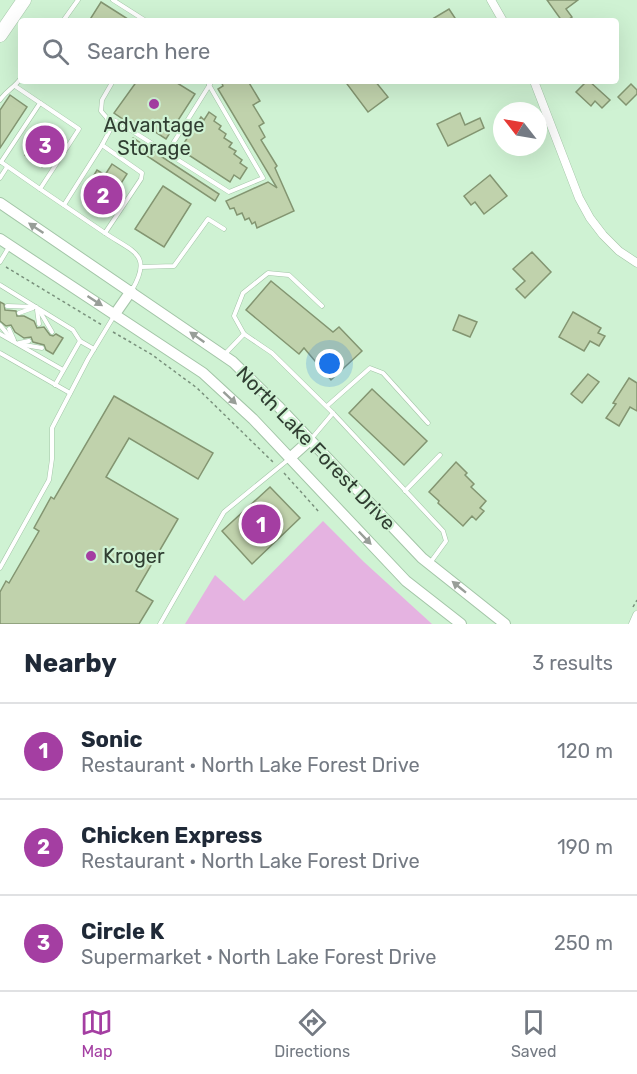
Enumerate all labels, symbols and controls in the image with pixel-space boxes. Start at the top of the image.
search box [18,18,619,84]
icon: search [39,35,72,68]
text: Search here [87,38,210,65]
marker: Advantage Storage [147,97,161,111]
north arrow [493,102,547,156]
place label: Advantage Storage [104,113,204,160]
pin: 3 [26,122,64,168]
pin: 2 [84,172,122,218]
one-way arrow [28,222,44,233]
one-way arrow [87,296,104,307]
one-way arrow [190,331,206,343]
your location [315,349,344,378]
street label: North Lake Forest Drive [231,361,401,535]
one-way arrow [222,391,237,404]
pin: 1 [242,502,280,546]
one-way arrow [358,531,372,545]
place label: Kroger [103,544,165,568]
marker: Kroger [84,549,98,563]
one-way arrow [451,581,467,594]
text: Nearby [24,648,117,679]
text: 3 results [532,651,613,675]
text: Sonic [81,726,142,753]
text: 1 [39,739,48,763]
text: 120 m [557,739,613,763]
text: Restaurant · North Lake Forest Drive [81,753,420,777]
text: Chicken Express [81,822,262,849]
text: 2 [37,835,50,859]
text: 190 m [557,835,613,859]
text: Restaurant · North Lake Forest Drive [81,849,420,873]
text: Circle K [81,918,164,945]
text: 3 [37,931,50,955]
text: 250 m [554,931,613,955]
text: Supermarket · North Lake Forest Drive [81,945,437,969]
tab: Map [80,1006,113,1061]
tab: Directions [274,1006,350,1061]
tab: Saved [511,1006,557,1061]

